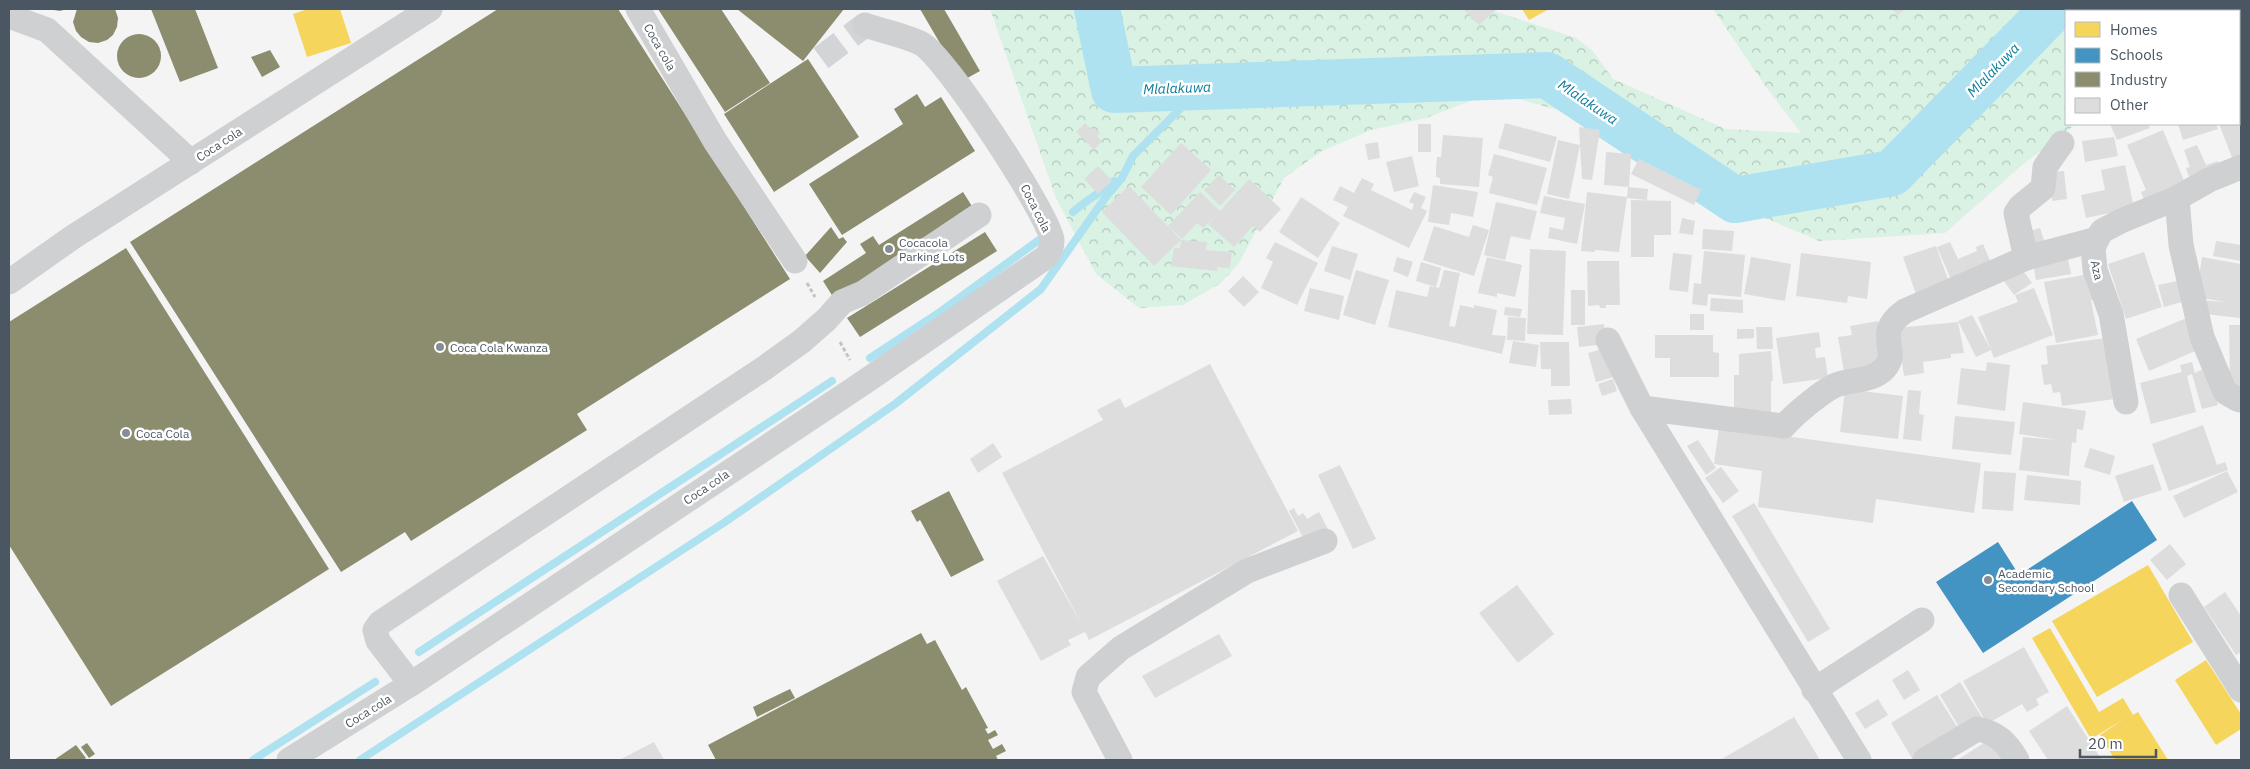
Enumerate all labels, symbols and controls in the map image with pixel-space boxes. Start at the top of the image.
legend [2065,10,2240,125]
text: Homes [2110,20,2158,39]
street label: Coca cola [641,21,680,74]
water label: Mlalakuwa [1963,39,2023,101]
text: Schools [2110,45,2163,64]
text: Industry [2110,70,2168,89]
water label: Mlalakuwa [1555,76,1621,128]
water label: Mlalakuwa [1143,78,1211,98]
text: Other [2110,95,2149,114]
street label: Coca cola [193,123,245,164]
street label: Coca cola [1018,182,1055,235]
place label: Cocacola Parking Lots [899,235,965,264]
marker: Cocacola Parking Lots [883,243,895,255]
street label: Aza [2087,259,2107,282]
place label: Coca Cola Kwanza [450,340,549,355]
marker: Coca Cola Kwanza [434,341,446,353]
place label: Coca Cola [136,426,190,441]
marker: Coca Cola [120,427,132,439]
street label: Coca cola [680,466,732,508]
place label: Academic Secondary School [1998,566,2094,595]
marker: Academic Secondary School [1982,574,1994,586]
street label: Coca cola [342,691,394,731]
scale bar [2080,726,2156,758]
text: 20 m [2088,734,2123,753]

